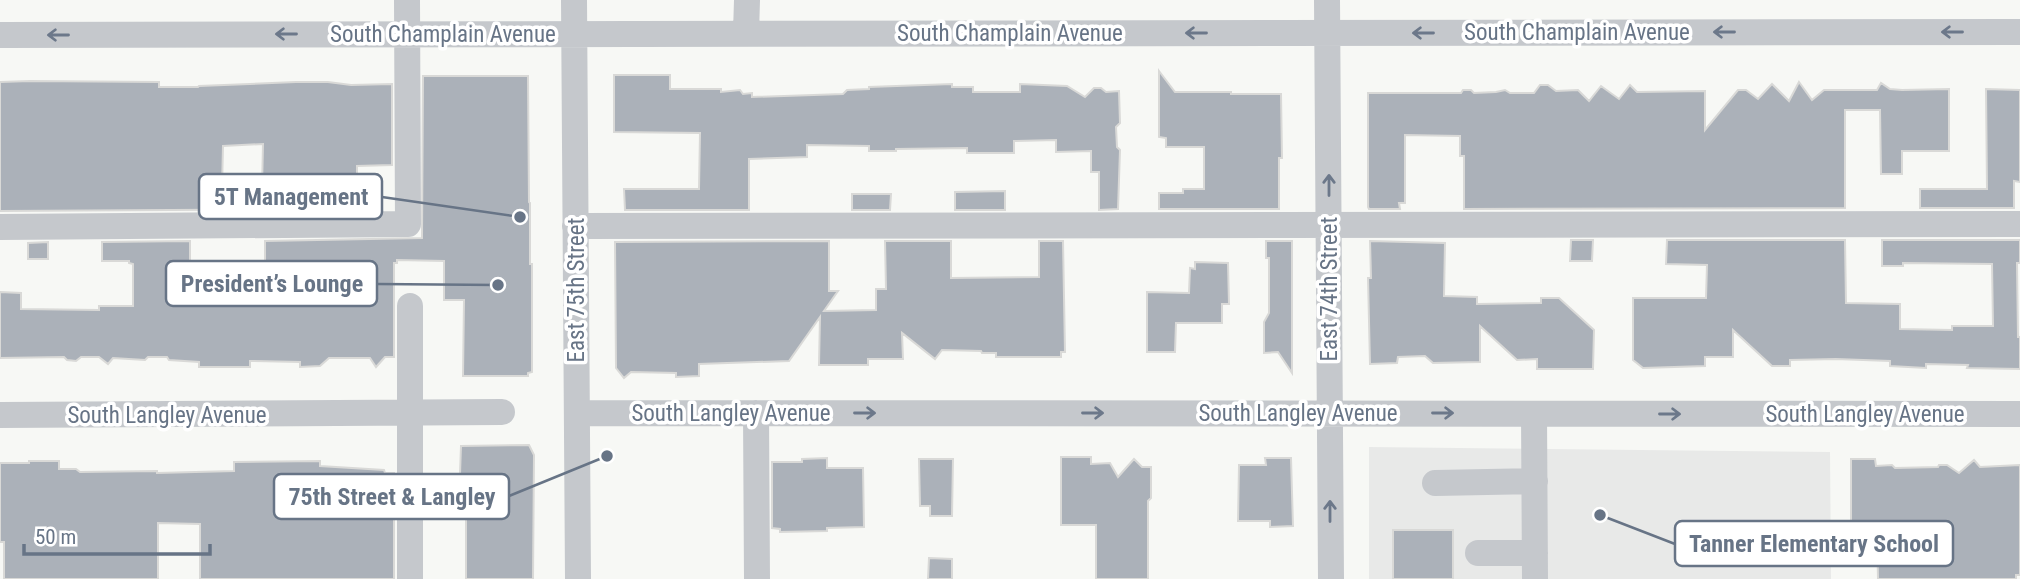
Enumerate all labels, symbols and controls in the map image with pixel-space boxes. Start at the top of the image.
street label: South Champlain Avenue [1464,19,1690,46]
street label: South Champlain Avenue [897,20,1123,47]
street label: South Champlain Avenue [330,21,556,48]
one-way arrow [1713,25,1736,39]
one-way arrow [1941,25,1964,39]
one-way arrow [1185,26,1208,40]
one-way arrow [1412,26,1435,40]
one-way arrow [275,27,298,41]
one-way arrow [47,28,70,42]
callout: 5T Management [199,174,382,219]
one-way arrow [1322,174,1336,197]
text: 5T Management [214,183,368,211]
street label: East 74th Street [1316,217,1343,361]
street label: East 75th Street [563,218,590,362]
callout: President’s Lounge [166,261,377,306]
text: President’s Lounge [181,270,363,298]
street label: South Langley Avenue [631,400,831,427]
street label: South Langley Avenue [1198,400,1398,427]
street label: South Langley Avenue [1765,401,1965,428]
street label: South Langley Avenue [67,402,267,429]
one-way arrow [854,406,877,420]
one-way arrow [1081,406,1104,420]
one-way arrow [1431,406,1454,420]
one-way arrow [1659,407,1682,421]
callout: 75th Street & Langley [274,474,509,519]
text: 75th Street & Langley [288,483,496,511]
one-way arrow [1324,500,1337,523]
scale bar [24,512,210,556]
callout: Tanner Elementary School [1675,521,1953,566]
text: 50 m [35,525,76,549]
text: Tanner Elementary School [1689,530,1939,558]

